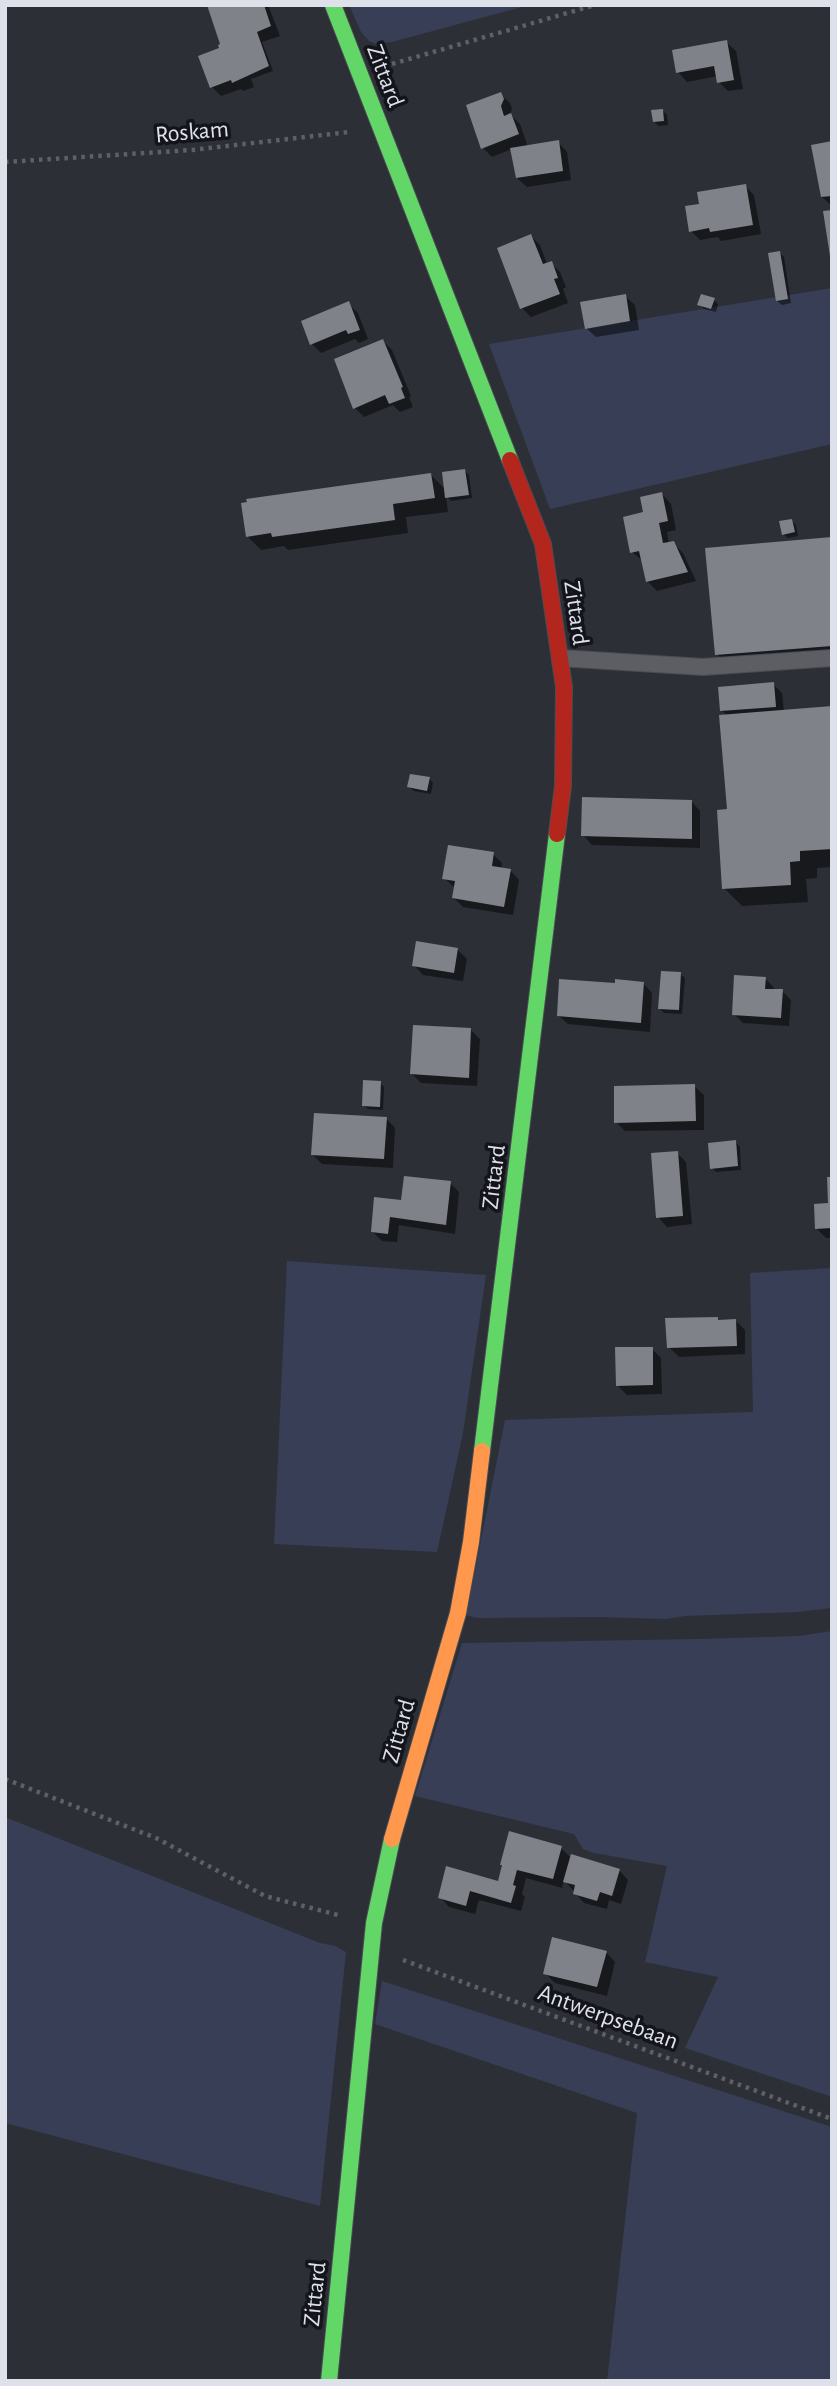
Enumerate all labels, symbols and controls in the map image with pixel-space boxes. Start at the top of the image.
street label: Zittard [360,41,410,111]
street label: Roskam [154,114,230,150]
street label: Zittard [557,579,595,647]
street label: Zittard [476,1143,512,1211]
street label: Zittard [376,1696,422,1766]
street label: Antwerpsebaan [534,1978,682,2056]
street label: Zittard [297,2260,333,2328]

